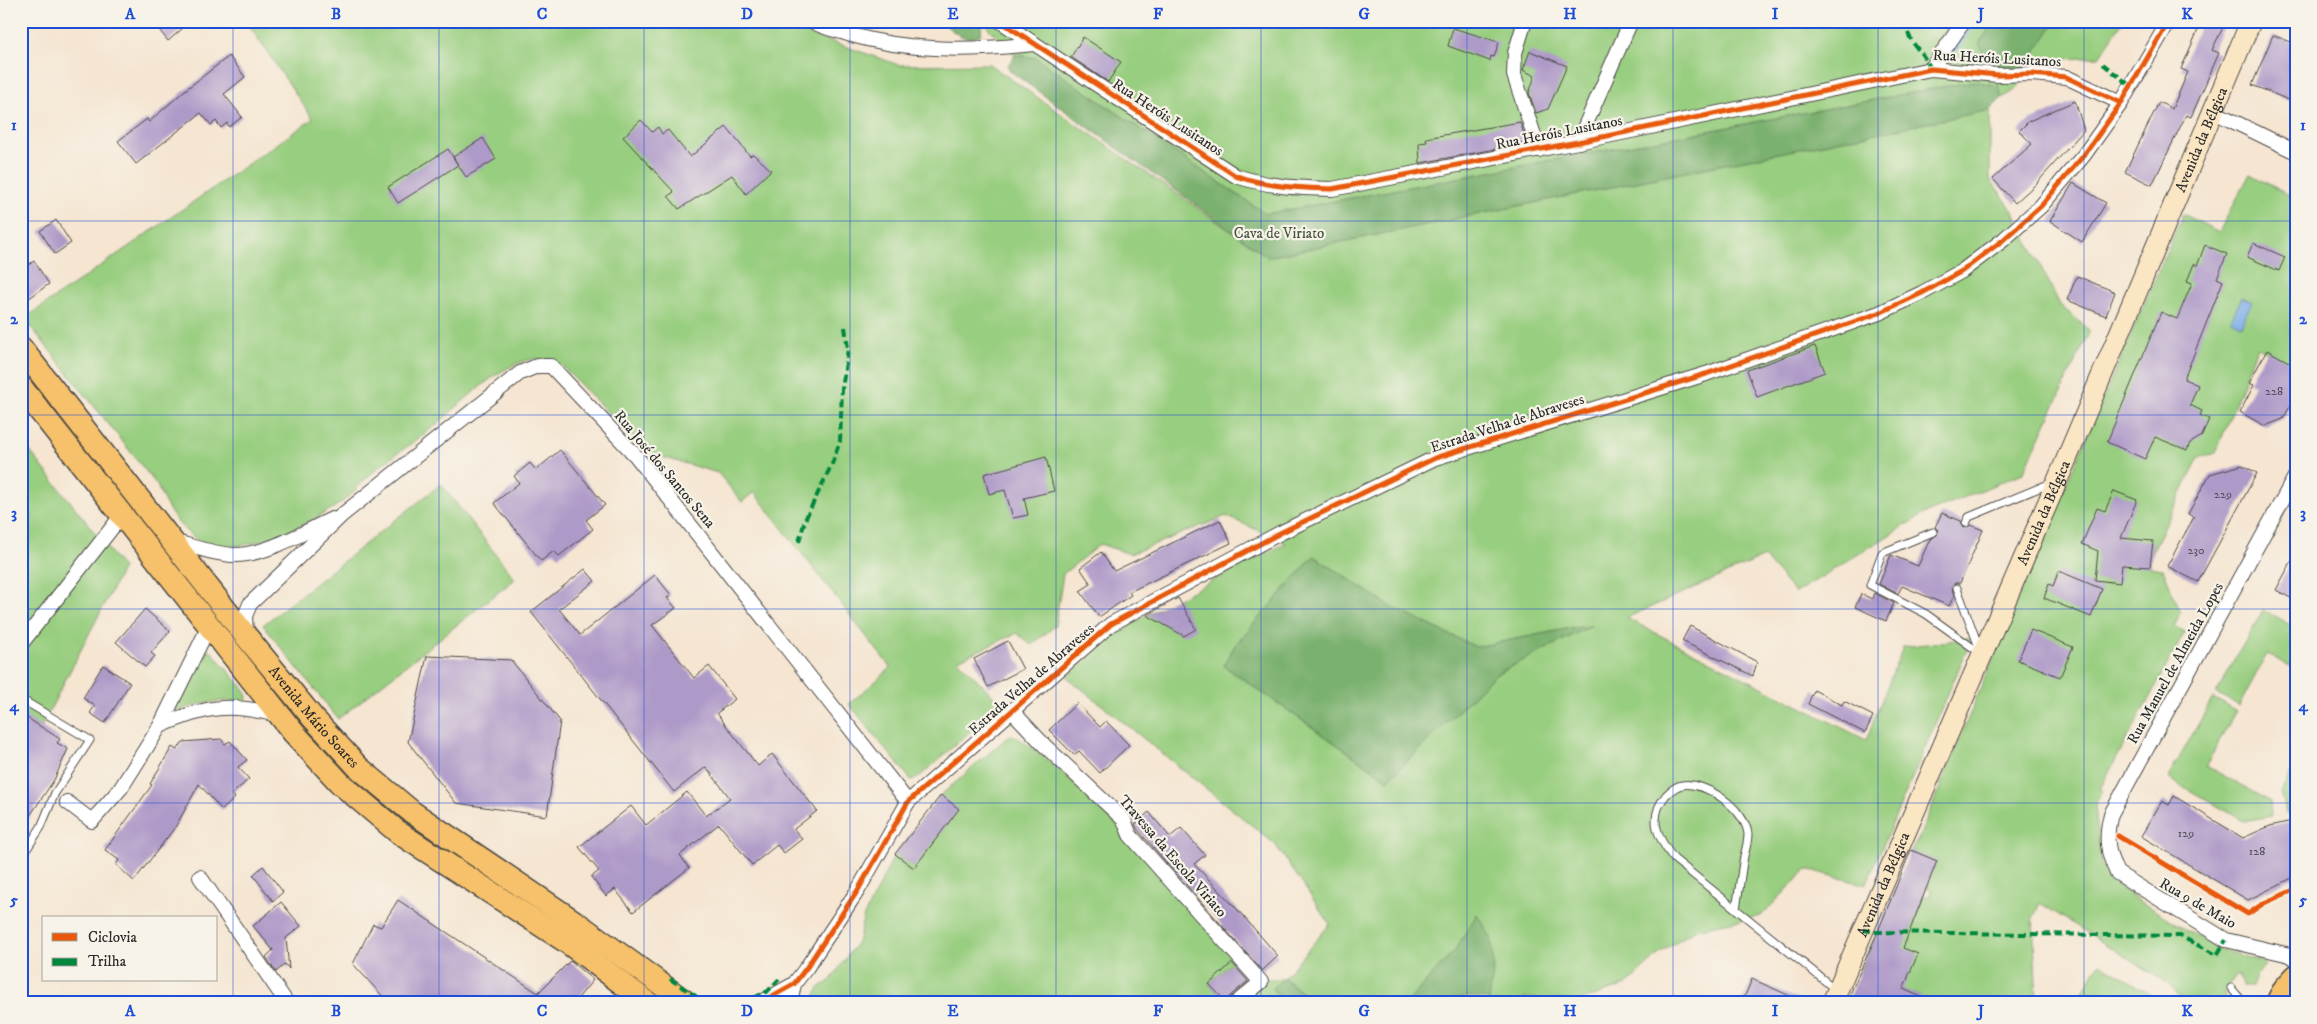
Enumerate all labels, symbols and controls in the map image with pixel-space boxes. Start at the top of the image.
text: A [124,4,136,24]
text: B [331,4,341,24]
text: C [537,4,547,24]
text: D [741,4,753,24]
text: E [947,4,959,24]
text: F [1153,4,1163,24]
text: G [1358,4,1370,24]
text: H [1563,4,1577,24]
text: I [1772,4,1779,24]
text: J [1976,4,1985,24]
text: K [2181,4,2193,24]
street label: Rua Heróis Lusitanos [1932,46,2062,71]
street label: Rua Heróis Lusitanos [1109,74,1227,160]
street label: Avenida da Bélgica [2171,84,2232,195]
street label: Rua Heróis Lusitanos [1494,111,1624,154]
text: 1 [11,115,17,135]
text: 1 [2300,115,2306,135]
park label: Cava de Viriato [1234,224,1324,243]
text: 2 [10,309,19,329]
text: 2 [2299,309,2308,329]
house number: 228 [2265,384,2283,399]
street label: Estrada Velha de Abraveses [1428,390,1586,457]
street label: Rua José dos Santos Sena [610,407,720,533]
street label: Avenida da Bélgica [2013,457,2075,568]
house number: 229 [2214,487,2232,502]
text: 3 [11,503,17,523]
text: 3 [2300,503,2306,523]
house number: 230 [2188,543,2204,558]
street label: Rua Manuel de Almeida Lopes [2123,579,2228,747]
street label: Estrada Velha de Abraveses [964,620,1098,739]
street label: Avenida Mário Soares [264,662,363,772]
text: 4 [8,696,19,716]
text: 4 [2297,696,2308,716]
street label: Travessa da Escola Viriato [1114,791,1231,921]
house number: 129 [2178,826,2194,841]
street label: Avenida da Bélgica [1853,829,1915,940]
house number: 128 [2249,844,2265,859]
street label: Rua 9 de Maio [2156,874,2240,933]
text: 5 [9,890,18,910]
text: 5 [2298,890,2307,910]
legend [42,916,218,982]
text: Ciclovia [88,928,137,947]
text: Trilha [88,952,127,971]
text: A [124,1001,136,1021]
text: B [331,1001,341,1021]
text: C [537,1001,547,1021]
text: D [741,1001,753,1021]
text: E [947,1001,959,1021]
text: F [1153,1001,1163,1021]
text: G [1358,1001,1370,1021]
text: H [1563,1001,1577,1021]
text: I [1772,1001,1779,1021]
text: J [1976,1001,1985,1021]
text: K [2181,1001,2193,1021]

